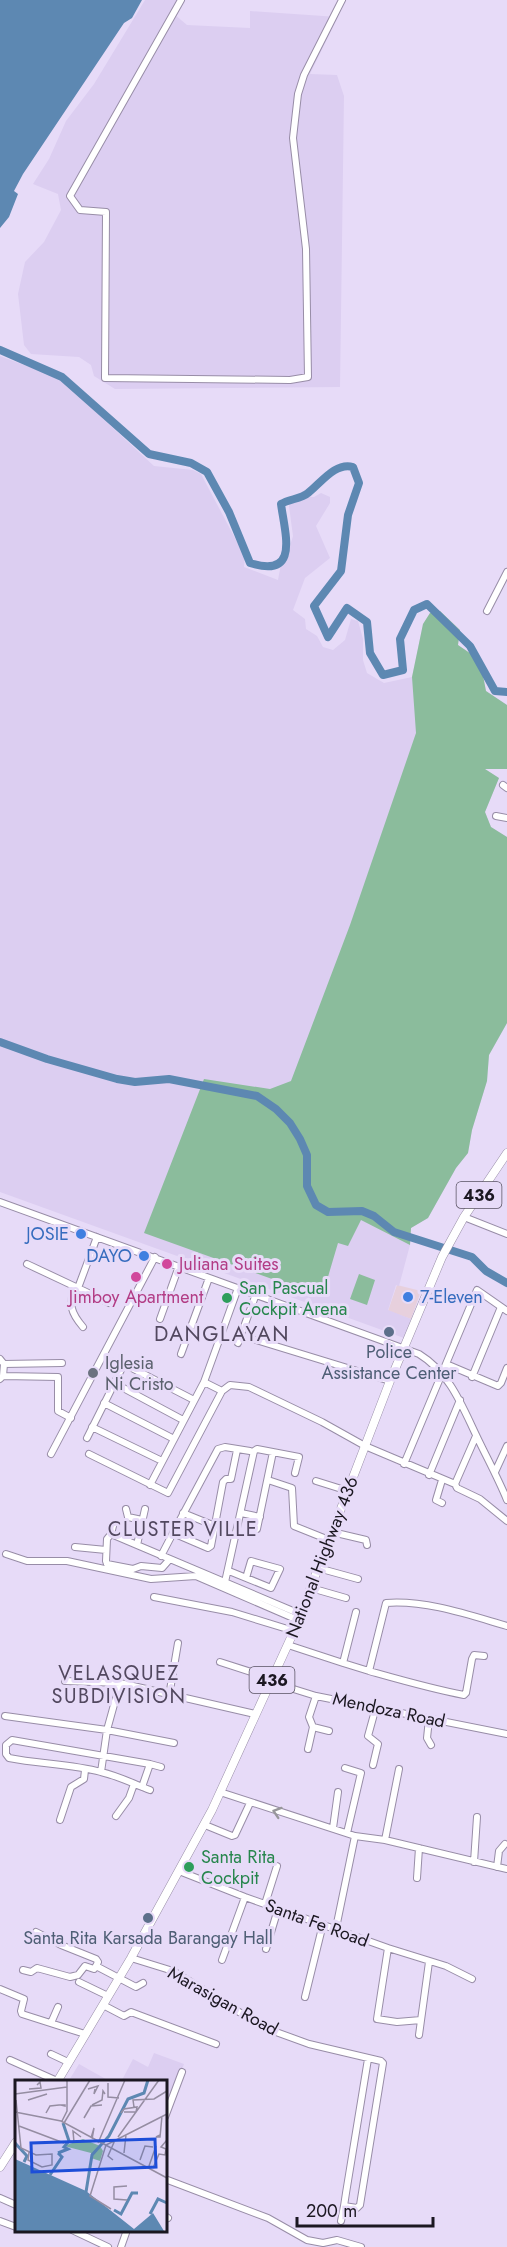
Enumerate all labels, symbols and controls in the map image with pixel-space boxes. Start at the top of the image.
road number: 436 [456,1182,502,1208]
place label: JOSIE [24,1221,69,1247]
marker: JOSIE [74,1227,88,1241]
place label: DAYO [86,1243,132,1269]
marker: DAYO [137,1249,151,1263]
place label: Juliana Suites [177,1251,279,1277]
marker: Juliana Suites [160,1257,174,1271]
marker: Jimboy Apartment [129,1270,143,1284]
place label: San Pascual Cockpit Arena [239,1275,348,1322]
place label: Jimboy Apartment [67,1284,204,1310]
place label: 7-Eleven [420,1284,483,1310]
marker: 7-Eleven [401,1290,415,1304]
marker: San Pascual Cockpit Arena [220,1291,234,1305]
district label: DANGLAYAN [154,1319,290,1349]
marker: Police Assistance Center [382,1325,396,1339]
place label: Police Assistance Center [322,1339,457,1386]
place label: Iglesia Ni Cristo [105,1350,174,1397]
marker: Iglesia Ni Cristo [86,1366,100,1380]
street label: National Highway 436 [279,1472,365,1642]
district label: CLUSTER VILLE [108,1515,258,1544]
district label: VELASQUEZ SUBDIVISION [52,1659,186,1711]
road number: 436 [250,1667,294,1693]
street label: Mendoza Road [330,1685,448,1735]
one-way arrow [272,1806,282,1819]
place label: Santa Rita Cockpit [201,1844,275,1891]
marker: Santa Rita Cockpit [182,1860,196,1874]
street label: Santa Fe Road [262,1892,372,1954]
marker: Santa Rita Karsada Barangay Hall [141,1911,155,1925]
place label: Santa Rita Karsada Barangay Hall [23,1925,273,1951]
street label: Marasigan Road [163,1960,283,2042]
inset map [15,2080,166,2232]
scale bar [297,2190,434,2228]
text: 200 m [306,2198,357,2224]

